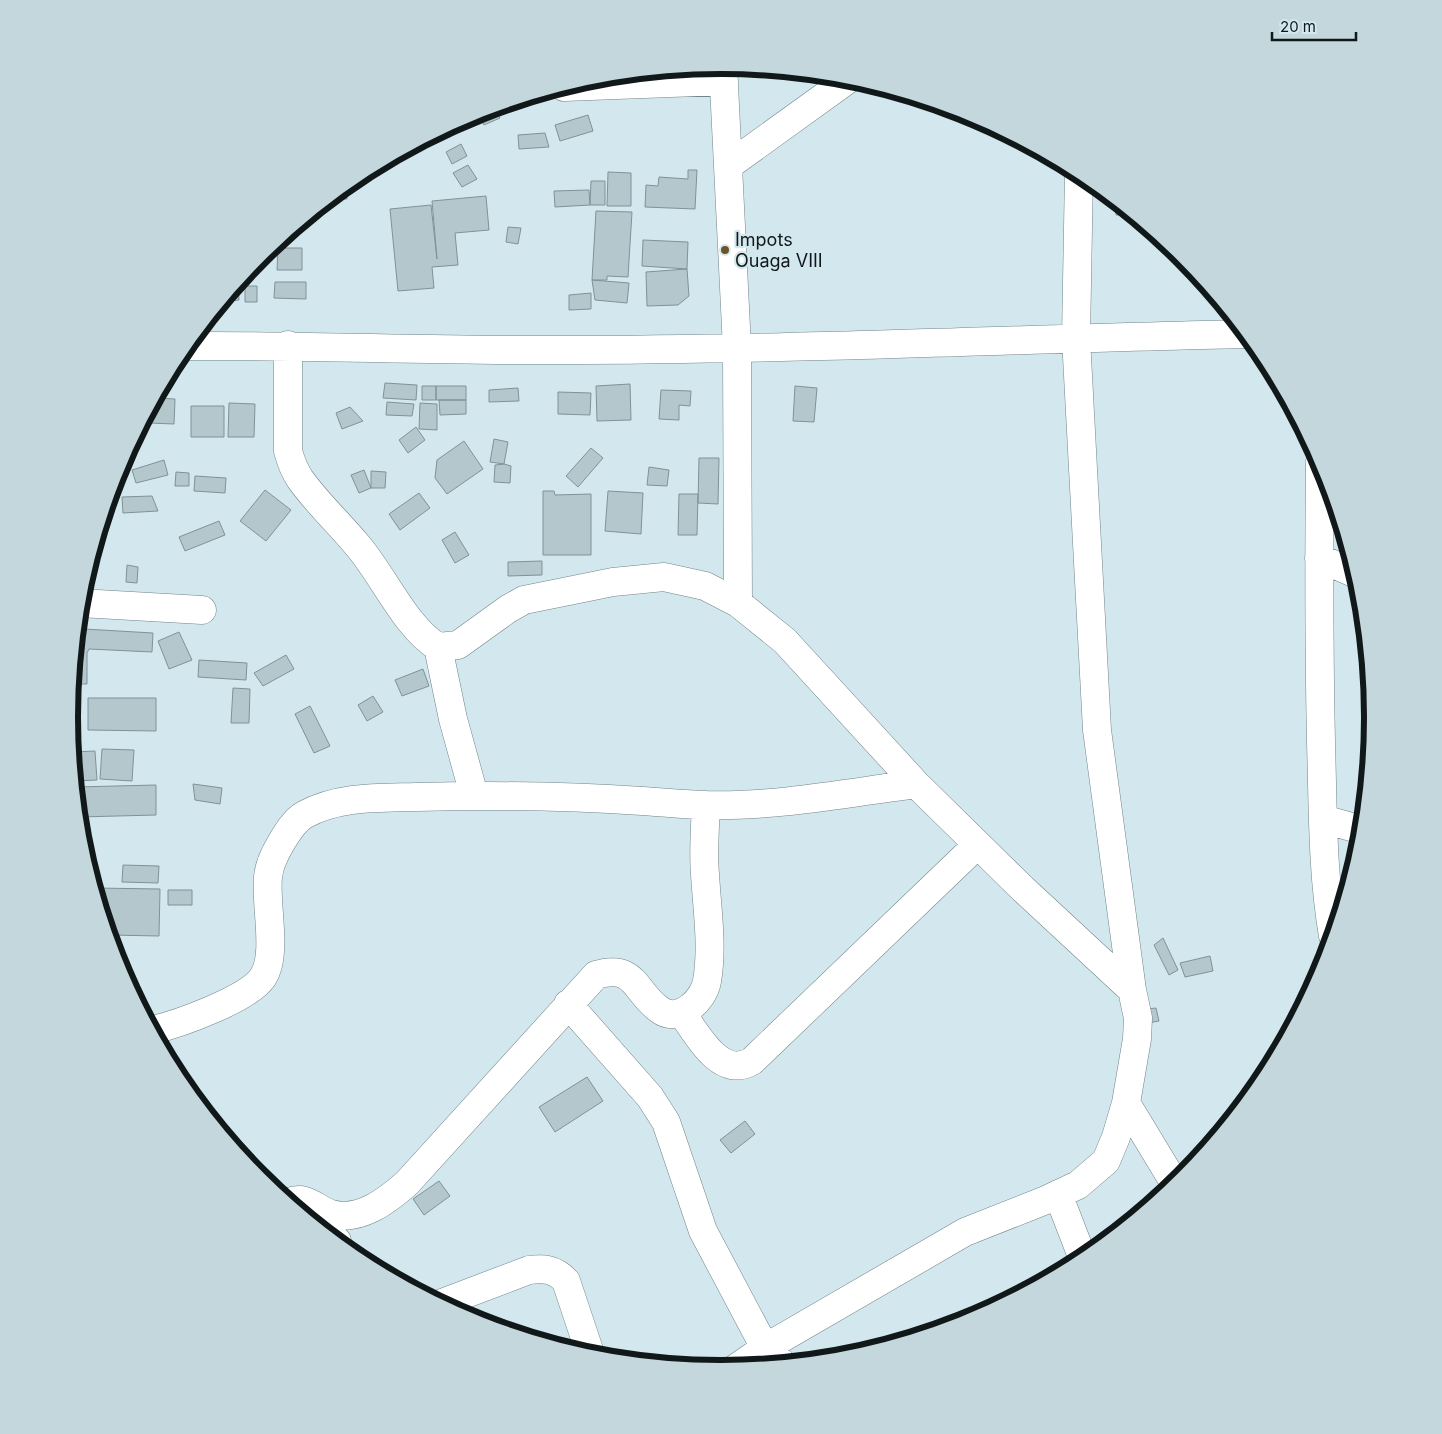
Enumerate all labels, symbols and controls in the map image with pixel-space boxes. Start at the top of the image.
scale bar [1272,10,1356,42]
text: 20 m [1280,17,1316,36]
place label: Impots Ouaga VIII [735,229,823,271]
marker: Impots Ouaga VIII [719,244,731,256]

